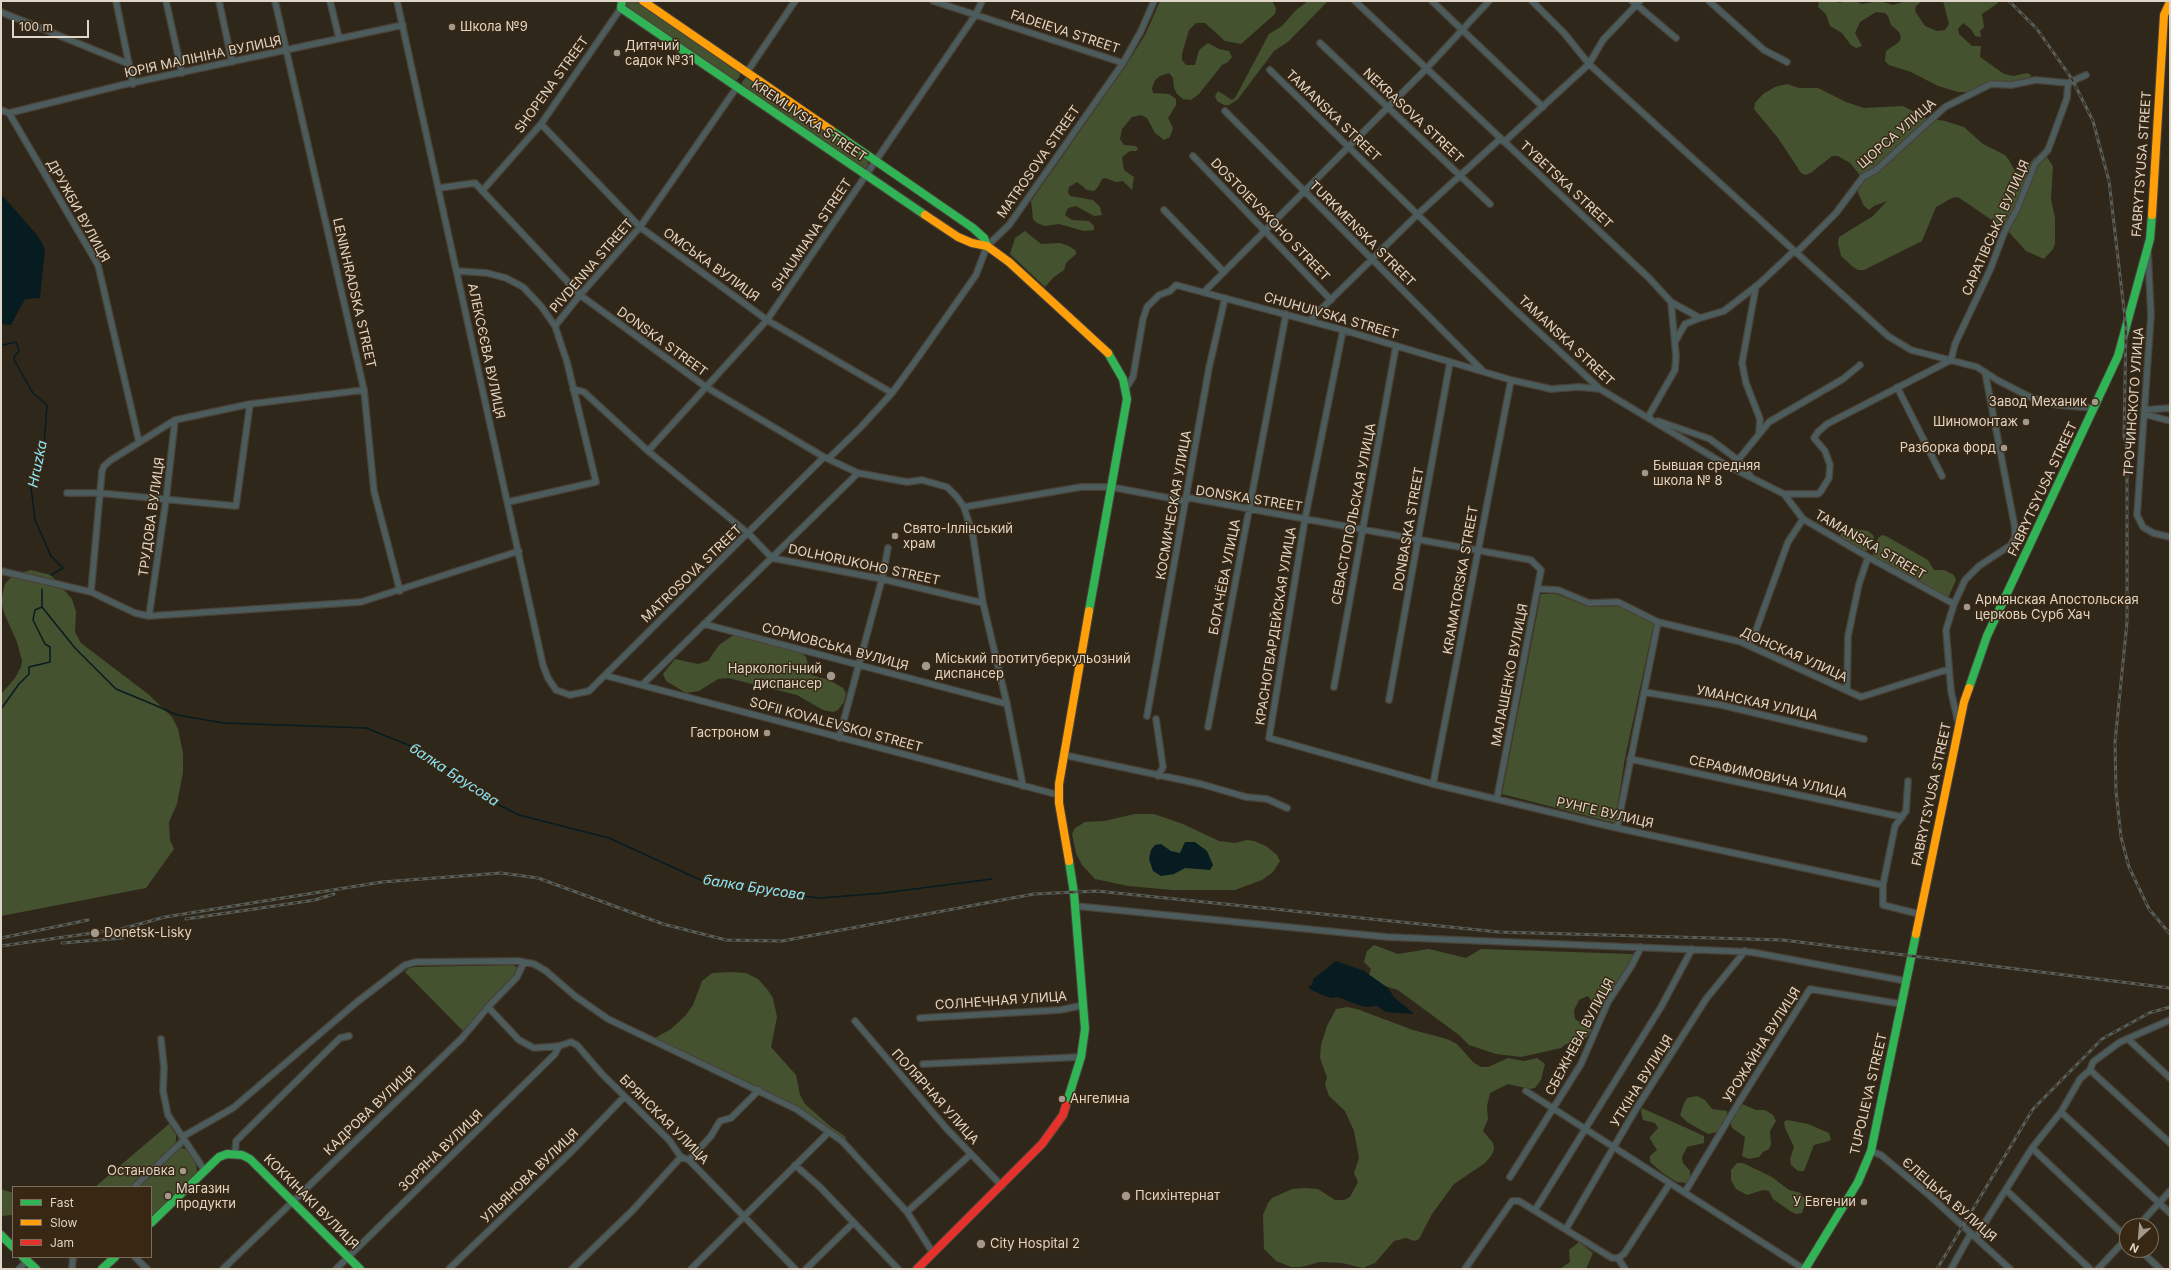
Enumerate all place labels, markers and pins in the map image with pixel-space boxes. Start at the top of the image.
place label: Школа №9 [460,19,528,35]
marker: Школа №9 [447,22,457,32]
place label: Дитячий садок №31 [625,38,694,69]
marker: Дитячий садок №31 [612,48,622,58]
place label: Завод Механик [1989,394,2087,410]
marker: Завод Механик [2090,397,2100,407]
place label: Шиномонтаж [1933,414,2018,430]
marker: Шиномонтаж [2021,417,2031,427]
place label: Разборка форд [1900,440,1996,456]
marker: Разборка форд [1999,443,2009,453]
place label: Бывшая средняя школа № 8 [1653,458,1760,489]
marker: Бывшая средняя школа № 8 [1640,468,1650,478]
place label: Свято-Іллінський храм [903,521,1013,552]
marker: Свято-Іллінський храм [890,531,900,541]
place label: Армянская Апостольская церковь Сурб Хач [1975,592,2139,623]
marker: Армянская Апостольская церковь Сурб Хач [1962,602,1972,612]
place label: Міський протитуберкульозний диспансер [935,651,1131,682]
marker: Міський протитуберкульозний диспансер [920,660,932,672]
place label: Наркологічний диспансер [728,661,822,692]
marker: Наркологічний диспансер [825,670,837,682]
place label: Гастроном [690,725,759,741]
marker: Гастроном [762,728,772,738]
place label: Donetsk-Lisky [104,925,192,941]
marker: Donetsk-Lisky [89,927,101,939]
place label: Ангелина [1070,1091,1130,1107]
marker: Ангелина [1057,1094,1067,1104]
place label: Остановка [107,1163,175,1179]
marker: Остановка [178,1166,188,1176]
place label: Магазин продукти [176,1181,236,1212]
place label: Психінтернат [1135,1188,1220,1204]
marker: Психінтернат [1120,1190,1132,1202]
marker: Магазин продукти [163,1191,173,1201]
place label: У Евгении [1793,1194,1856,1210]
marker: У Евгении [1859,1197,1869,1207]
place label: City Hospital 2 [990,1236,1080,1252]
marker: City Hospital 2 [975,1238,987,1250]

